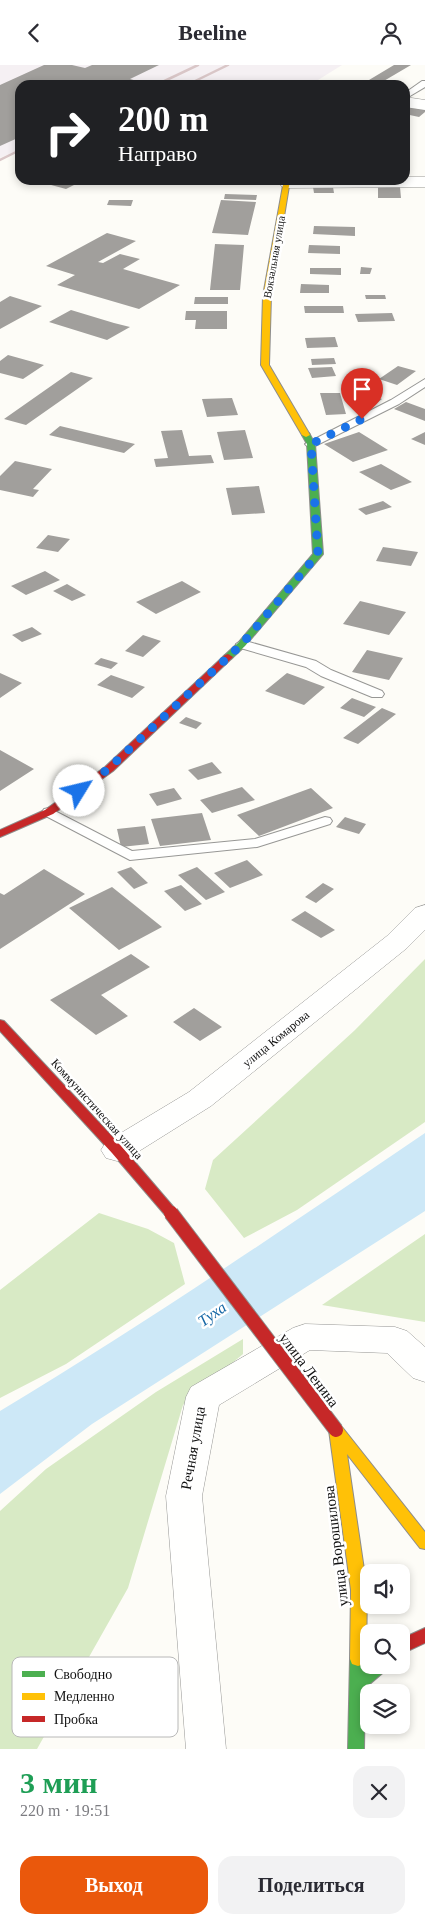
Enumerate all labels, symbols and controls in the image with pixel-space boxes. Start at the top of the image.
icon: back [20,19,48,47]
icon: person [377,19,405,47]
text: Beeline [178,20,247,45]
icon: right [35,100,100,165]
text: 200 m [118,100,208,139]
text: Направо [118,141,197,166]
street label: Вокзальная улица [261,215,287,299]
pin [341,368,383,419]
icon: arrive [348,375,376,403]
position arrow [52,764,104,816]
street label: улица Комарова [240,1007,313,1070]
street label: Коммунистическая улица [48,1056,146,1163]
water label: Туха [195,1298,230,1330]
street label: улица Ленина [276,1330,342,1410]
street label: Речная улица [178,1405,208,1491]
street label: улица Ворошилова [321,1484,351,1607]
map controls [360,1564,410,1734]
button: sound [360,1564,410,1614]
button: search [360,1624,410,1674]
legend [12,1657,178,1737]
text: Свободно [54,1667,112,1682]
button: layers [360,1684,410,1734]
text: Медленно [54,1689,115,1704]
text: Пробка [54,1712,99,1727]
text: 3 мин [20,1766,98,1799]
button: close [353,1766,405,1818]
text: 220 m · 19:51 [20,1802,110,1819]
button: Выход [20,1856,208,1914]
button: Поделиться [218,1856,405,1914]

